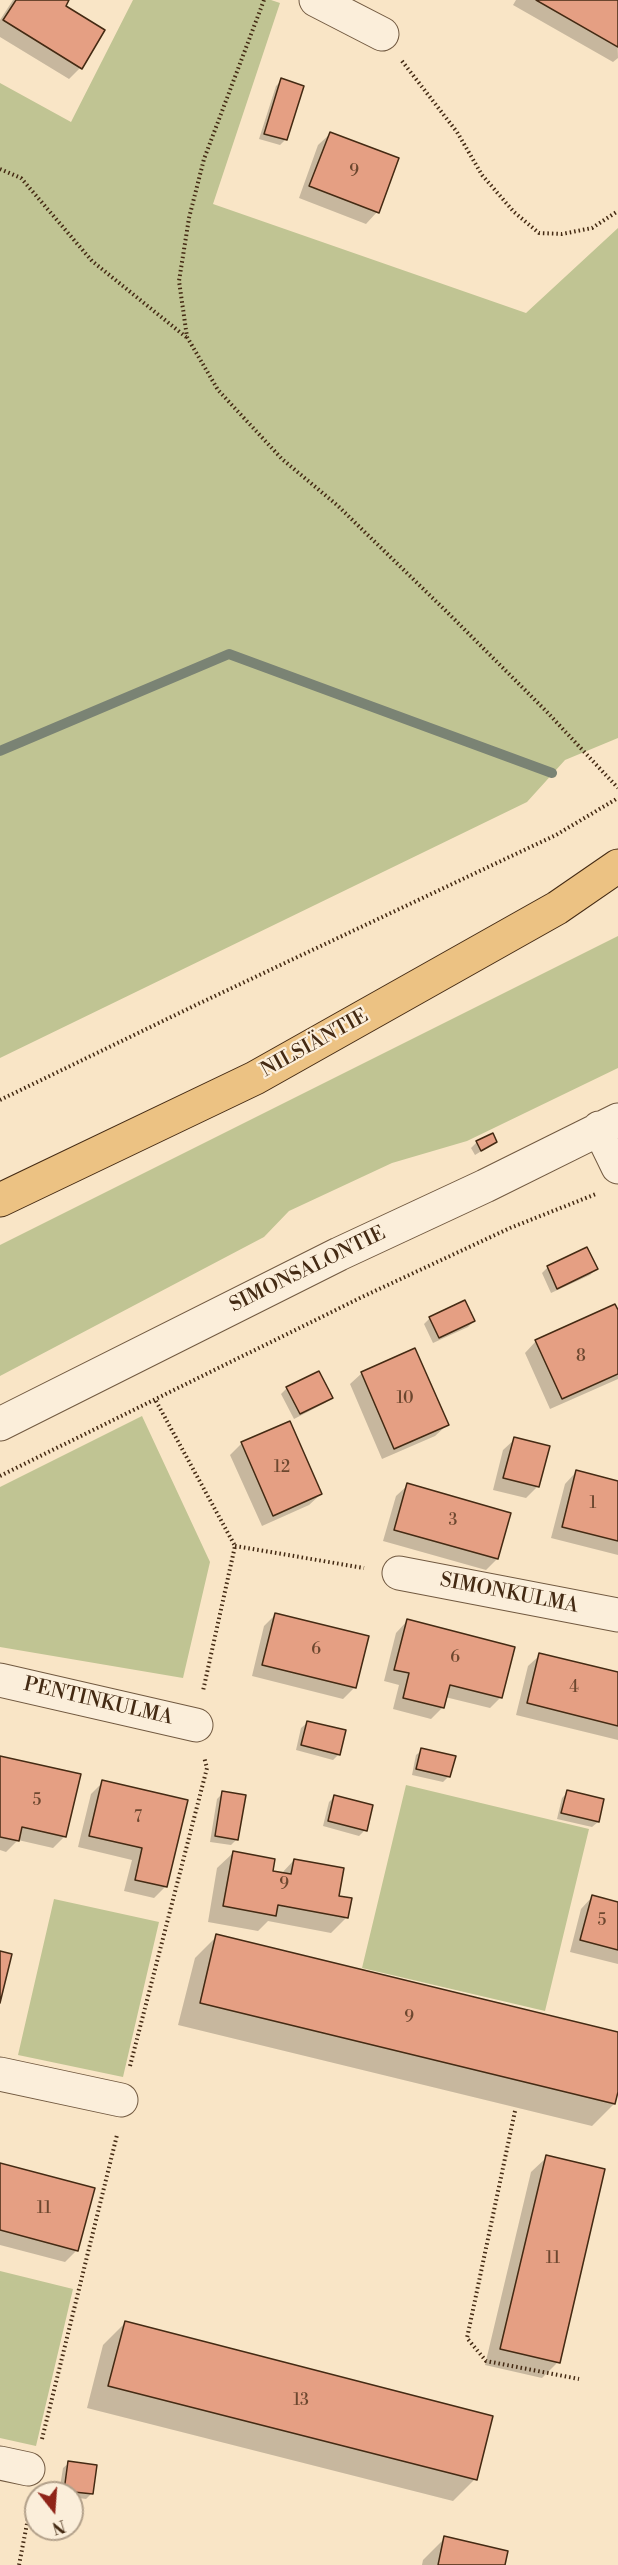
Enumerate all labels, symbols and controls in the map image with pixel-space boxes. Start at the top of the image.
house number: 9 [349,162,359,182]
street label: NILSIÄNTIE [257,1005,373,1083]
street label: SIMONSALONTIE [226,1222,390,1318]
house number: 8 [576,1347,586,1367]
house number: 10 [397,1389,413,1409]
house number: 12 [274,1458,290,1478]
house number: 1 [590,1494,596,1514]
house number: 3 [449,1511,457,1531]
street label: SIMONKULMA [438,1569,580,1619]
house number: 6 [311,1640,321,1660]
house number: 6 [450,1648,460,1668]
street label: PENTINKULMA [21,1673,175,1731]
house number: 4 [569,1678,579,1698]
house number: 5 [33,1791,41,1811]
house number: 7 [134,1808,142,1828]
house number: 9 [279,1875,289,1895]
house number: 5 [598,1911,606,1931]
house number: 9 [404,2008,414,2028]
house number: 11 [37,2199,51,2219]
house number: 11 [546,2249,560,2269]
house number: 13 [293,2391,309,2411]
north arrow [24,2481,84,2541]
text: N [50,2515,68,2538]

